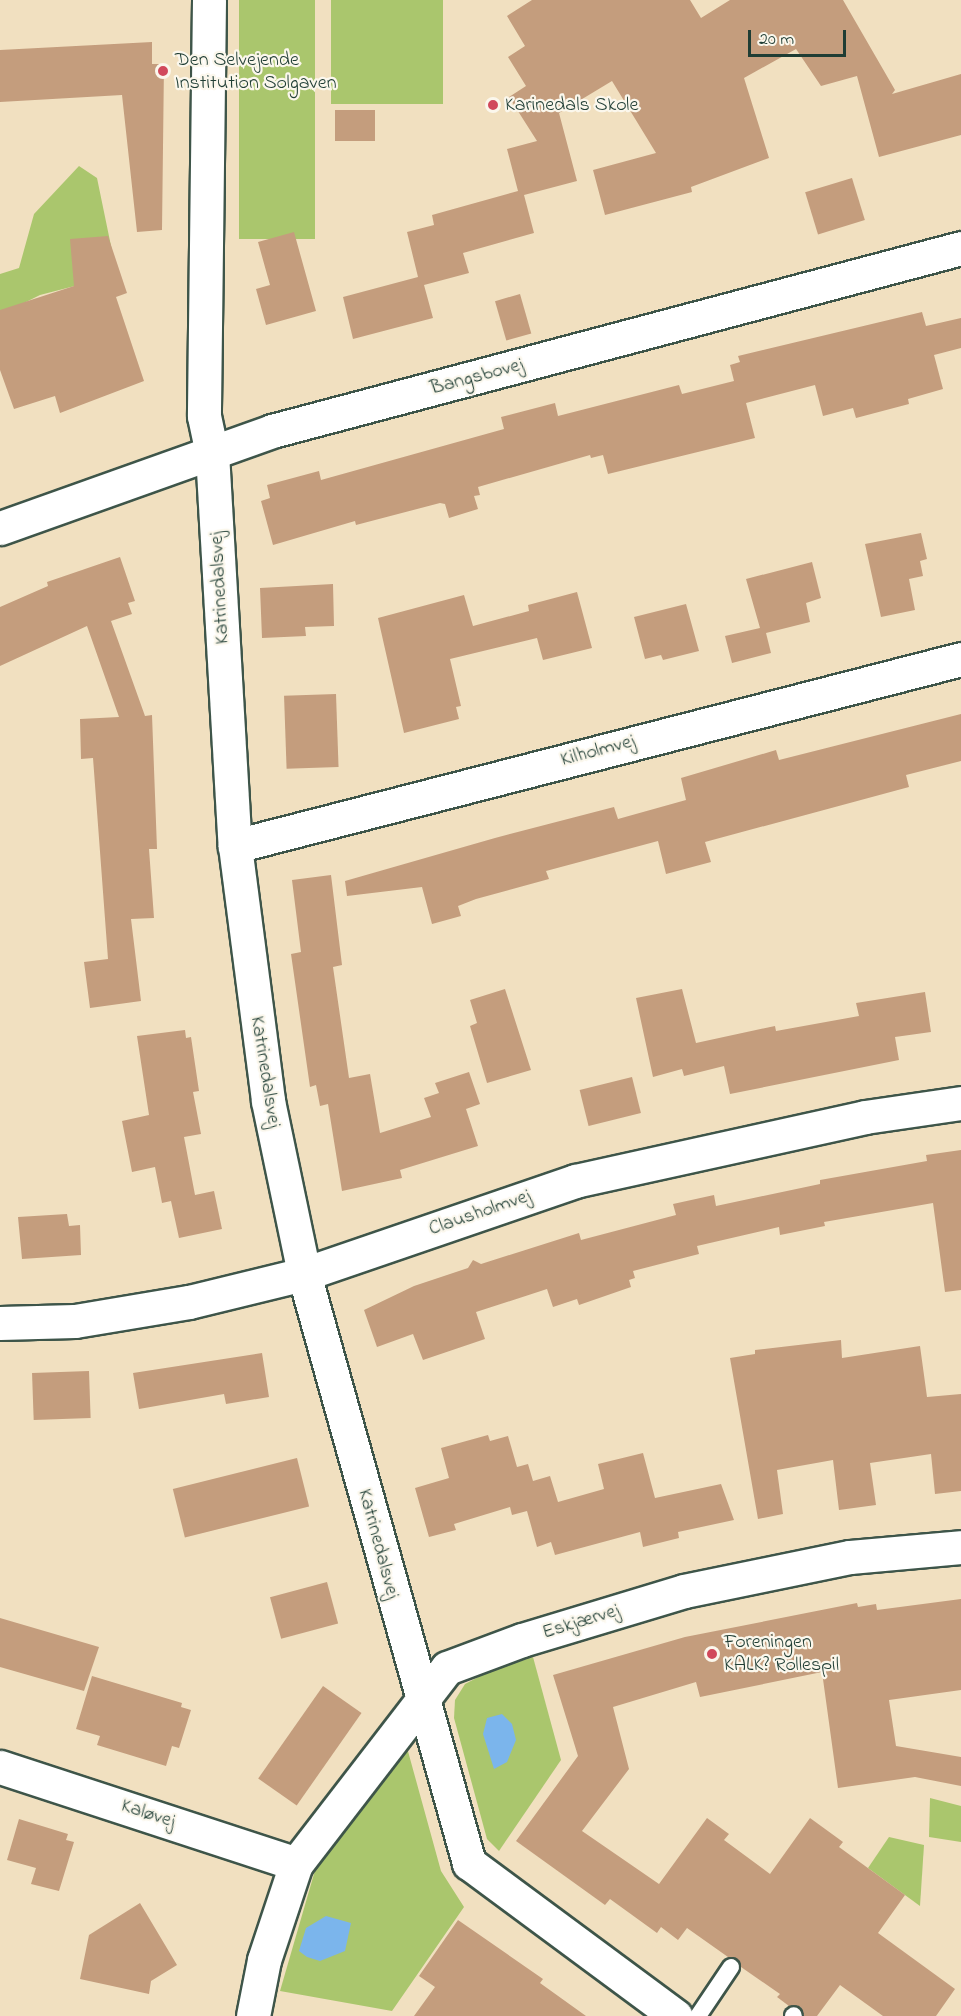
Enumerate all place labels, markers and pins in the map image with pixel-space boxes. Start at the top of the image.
place label: Den Selvejende Institution Solgaven [175,48,337,95]
marker: Den Selvejende Institution Solgaven [156,64,170,78]
place label: Karinedals Skole [505,93,638,117]
marker: Karinedals Skole [486,98,500,112]
place label: Foreningen KALK? Rollespil [724,1630,839,1677]
marker: Foreningen KALK? Rollespil [705,1647,719,1661]

